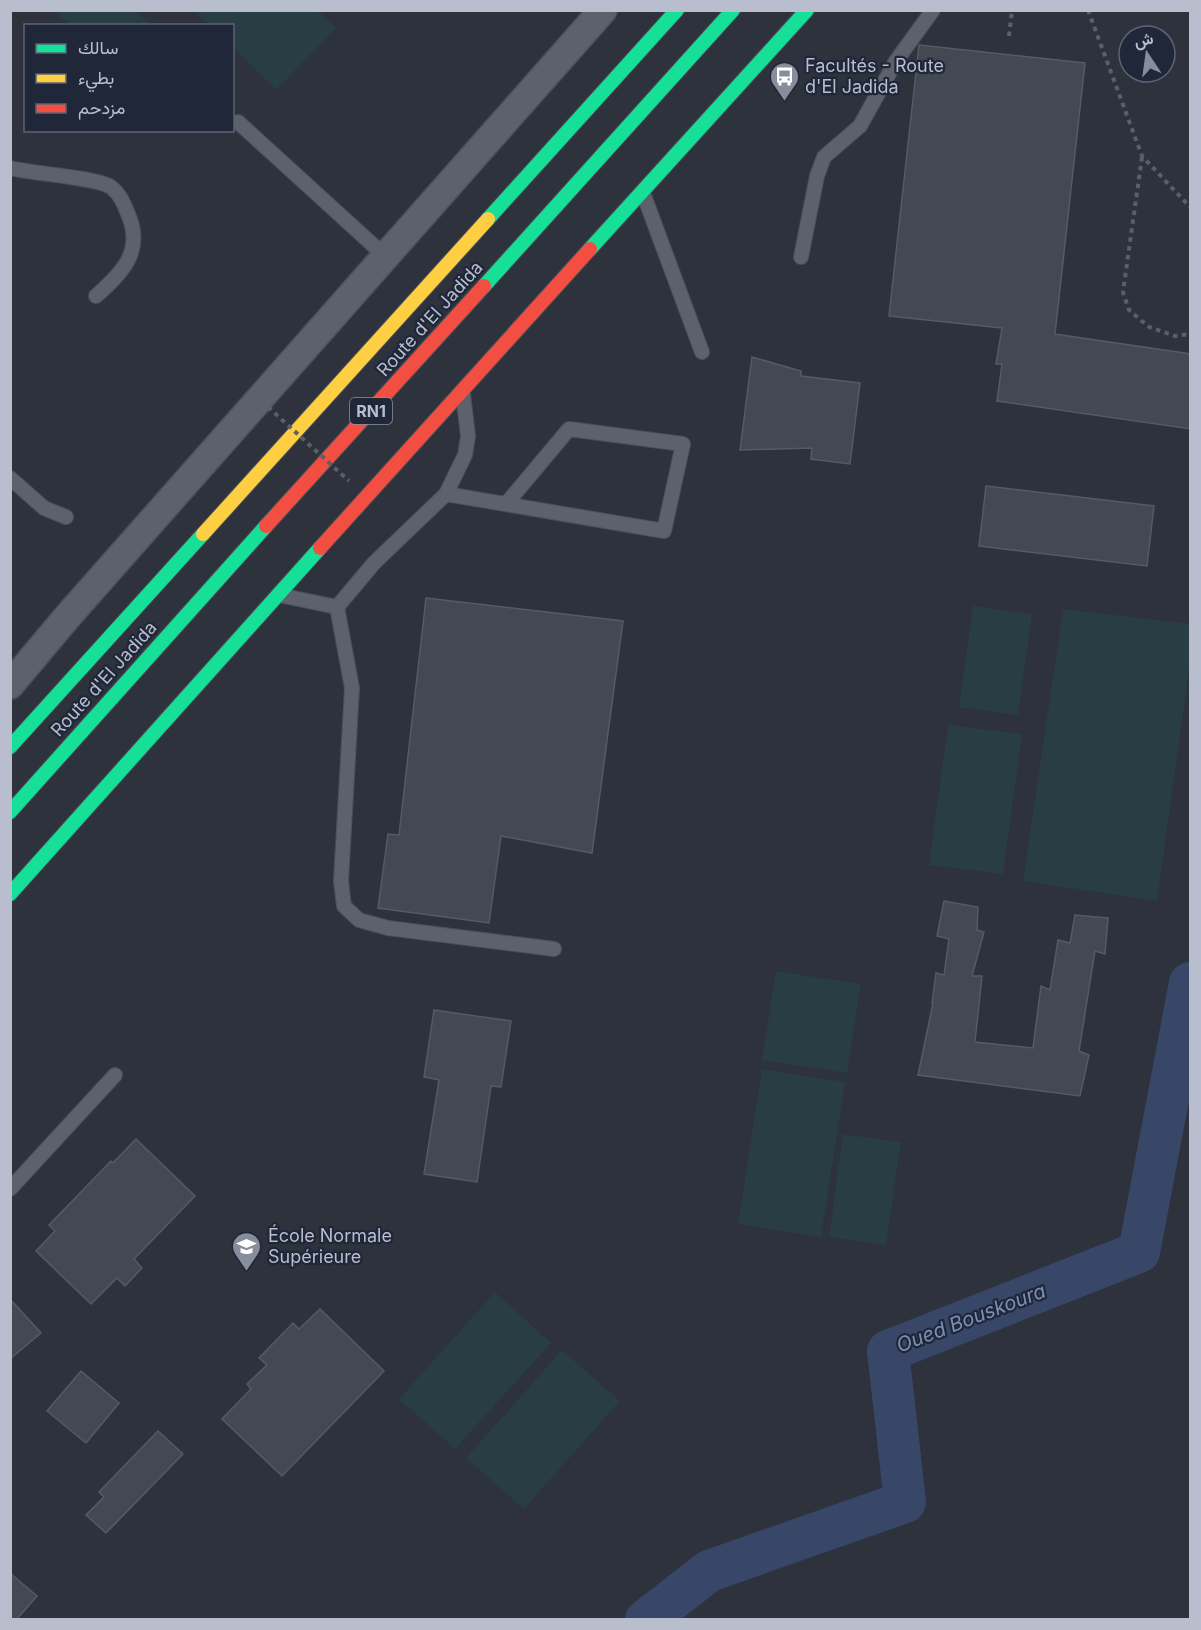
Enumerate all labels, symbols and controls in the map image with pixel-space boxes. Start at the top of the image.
legend [24,24,234,132]
north arrow [1117,24,1177,84]
text: ش [1132,27,1155,51]
text: سالك [78,37,118,58]
place label: Facultés - Route d'El Jadida [805,55,944,97]
bus stop icon: Facultés - Route d'El Jadida [768,60,800,102]
text: بطيء [78,67,114,93]
text: مزدحم [78,97,125,120]
street label: Route d'El Jadida [372,257,487,381]
road number: RN1 [350,398,392,424]
street label: Route d'El Jadida [46,617,161,741]
place label: École Normale Supérieure [268,1224,392,1267]
school or university icon: École Normale Supérieure [231,1230,263,1272]
water label: Oued Bouskoura [893,1279,1049,1357]

